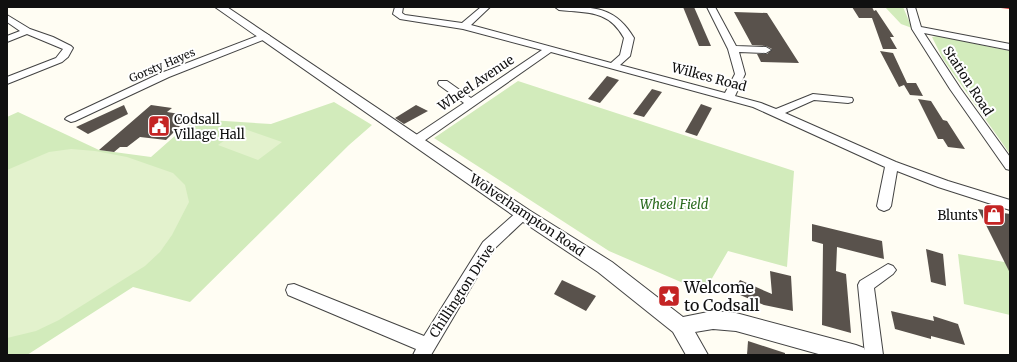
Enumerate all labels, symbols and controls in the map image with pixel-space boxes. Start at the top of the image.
street label: Station Road [939,43,997,119]
street label: Gorsty Hayes [127,45,197,85]
street label: Wheel Avenue [434,51,518,115]
street label: Wilkes Road [669,59,749,95]
place label: Codsall Village Hall [173,111,245,143]
public building icon: Codsall Village Hall [146,113,172,139]
street label: Wolverhampton Road [465,170,588,260]
park label: Wheel Field [640,196,709,213]
shop icon: Blunts [981,202,1007,228]
place label: Blunts [937,207,978,224]
street label: Chillington Drive [426,241,499,341]
place label: Welcome to Codsall [683,277,760,315]
place icon: Welcome to Codsall [656,283,682,309]

